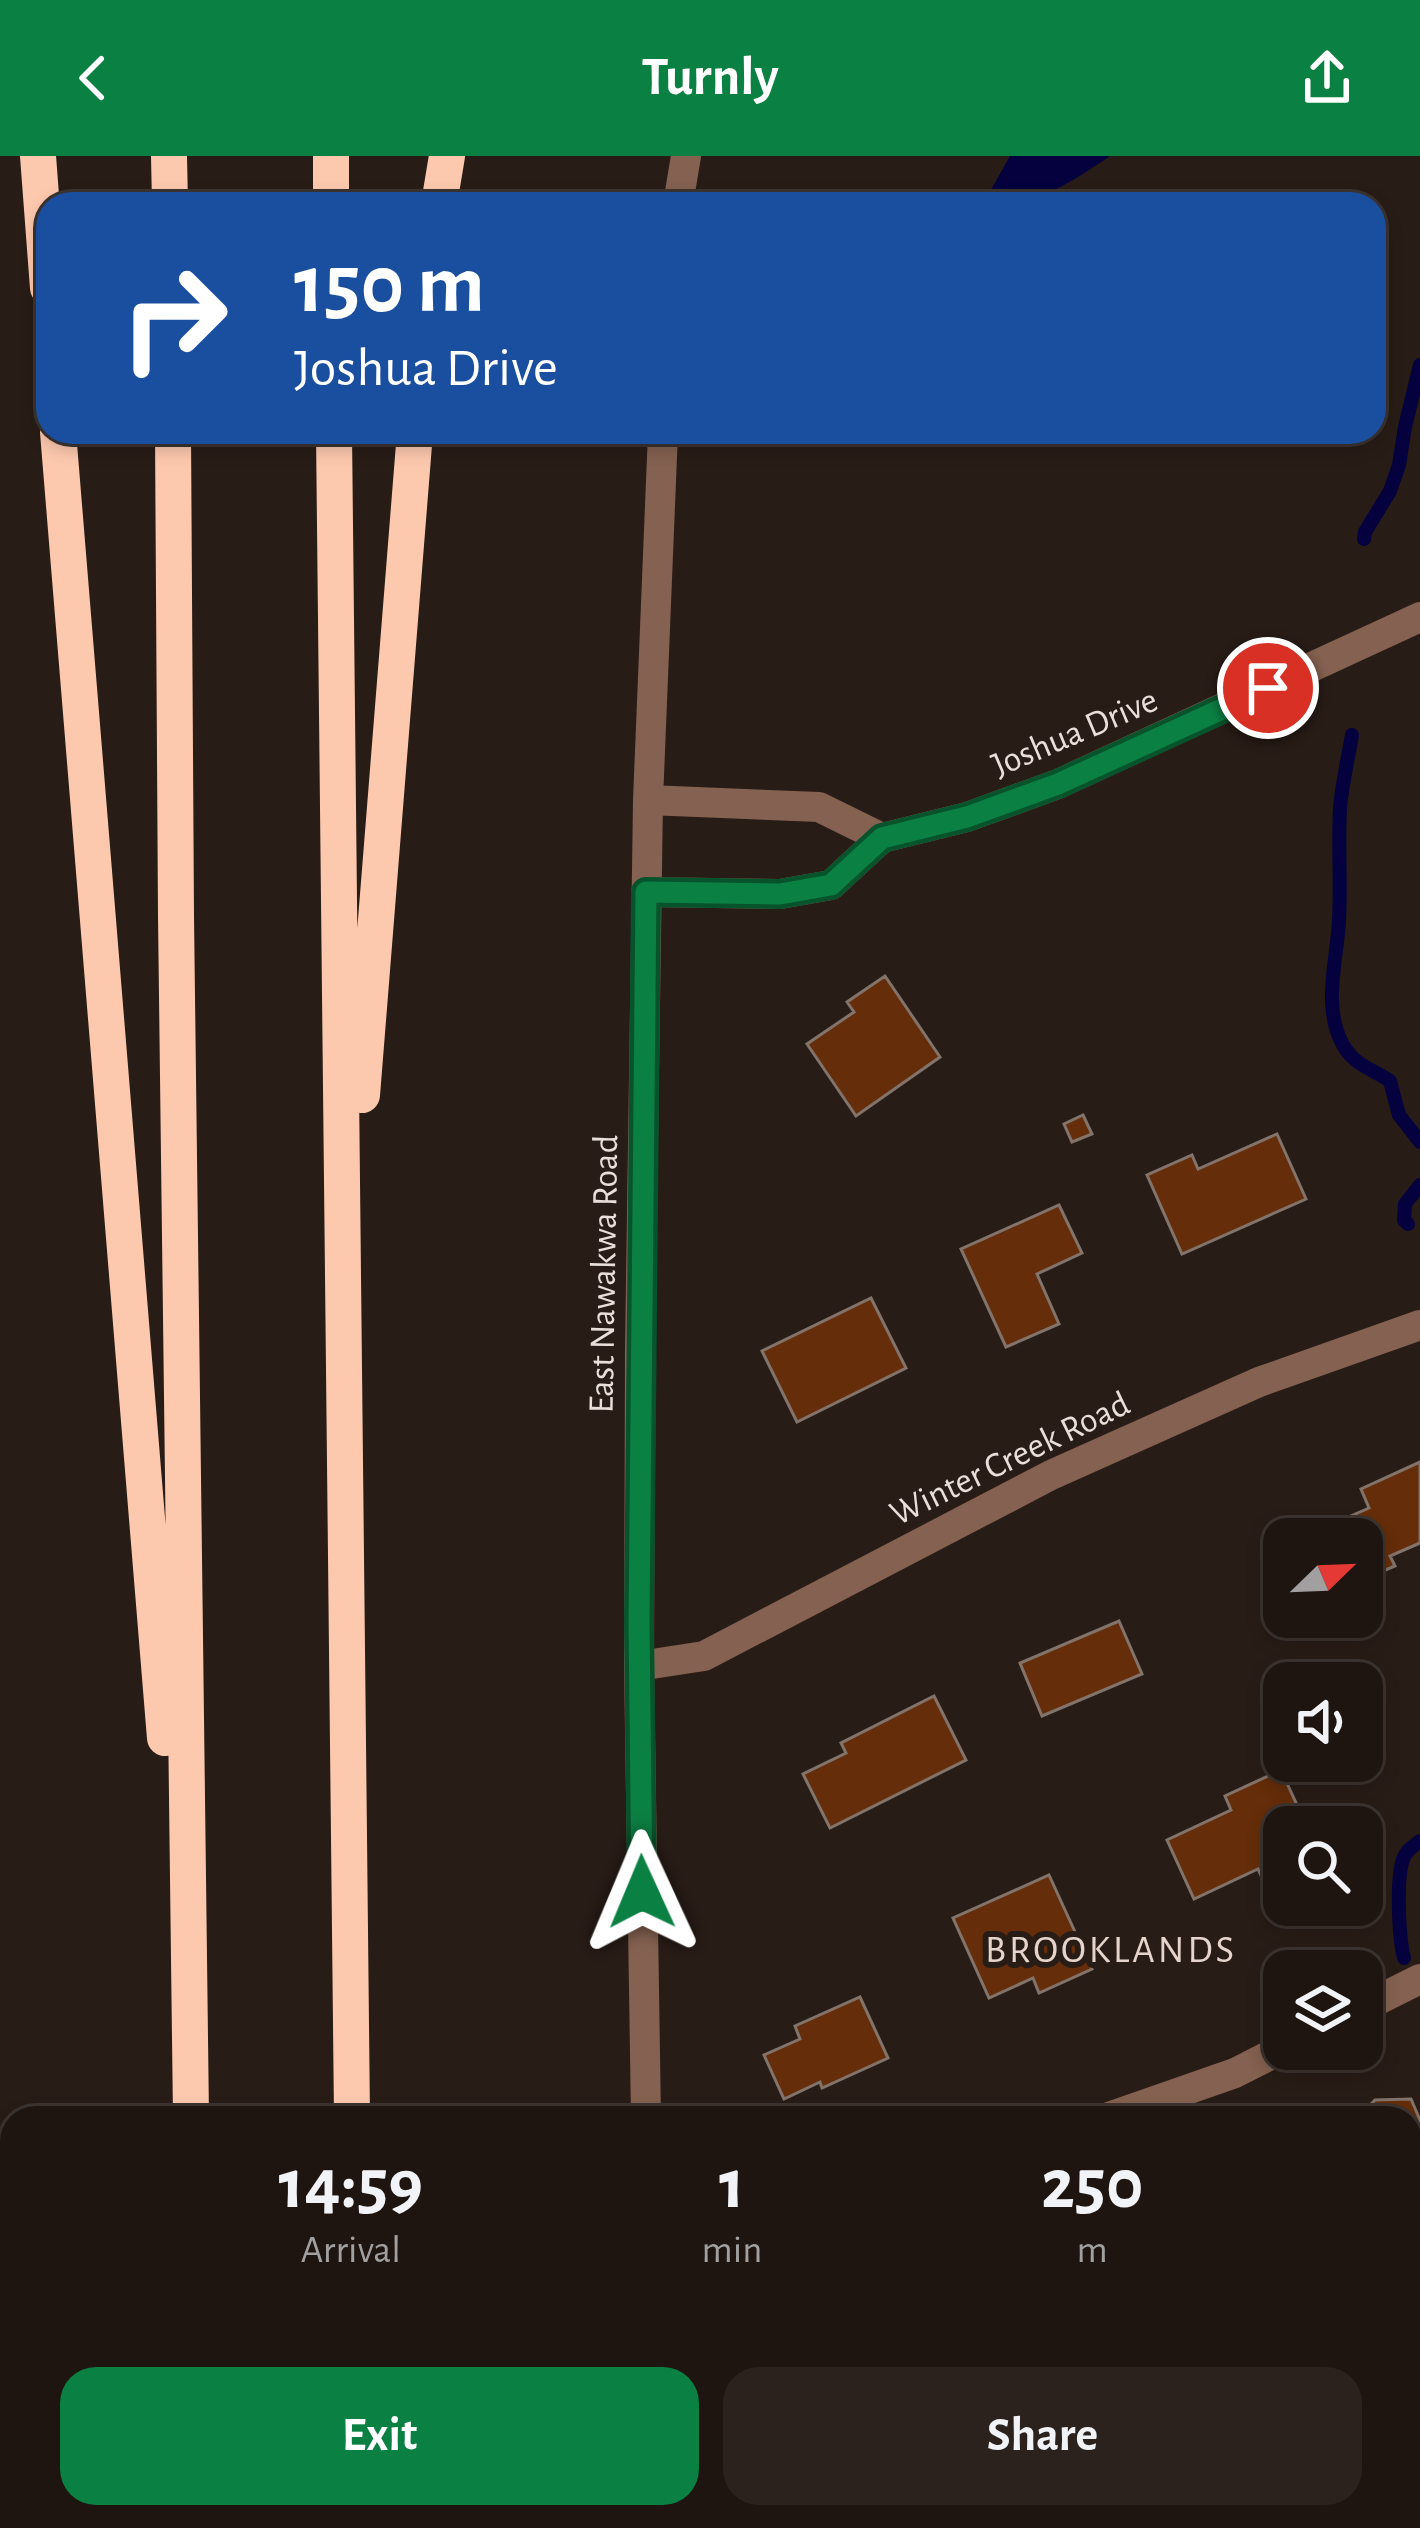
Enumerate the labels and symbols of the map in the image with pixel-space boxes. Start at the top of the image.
pin [1217,637,1319,739]
street label: Joshua Drive [987,682,1163,784]
street label: East Nawakwa Road [584,1134,624,1414]
street label: Winter Creek Road [885,1385,1135,1532]
north arrow [1263,1518,1383,1638]
position arrow [579,1829,705,1955]
district label: BROOKLANDS [985,1931,1237,1970]

